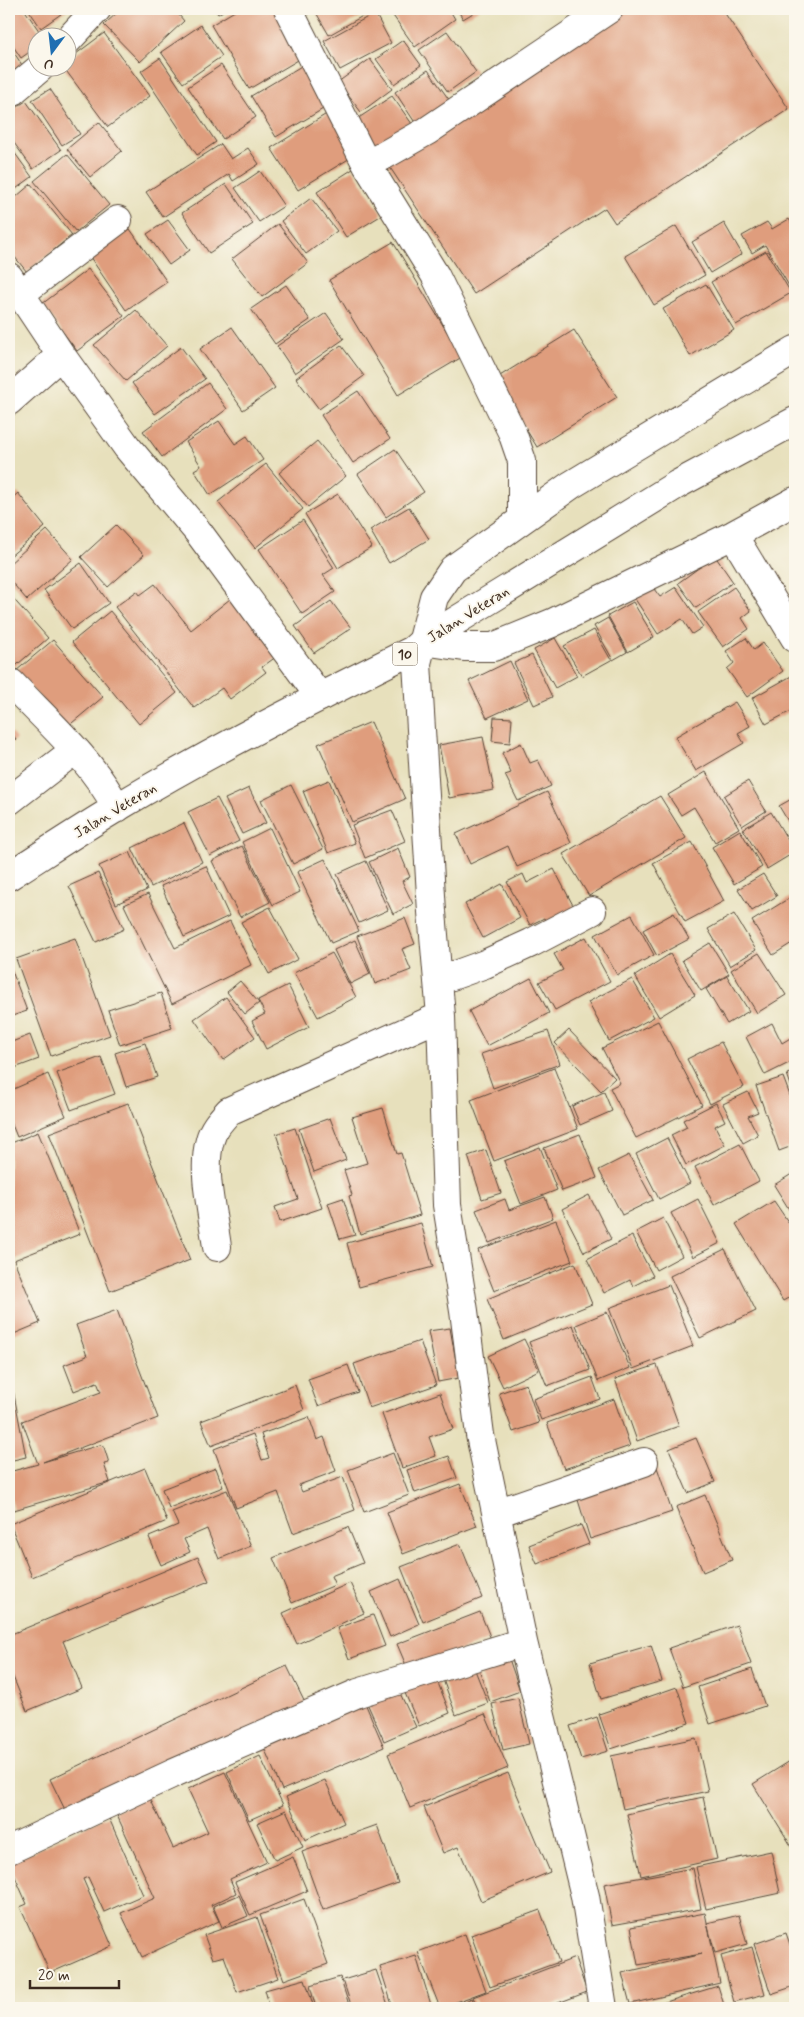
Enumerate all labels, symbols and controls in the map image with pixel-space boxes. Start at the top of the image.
north arrow [28,28,78,78]
text: U [42,54,56,73]
street label: Jalan Veteran [424,582,513,648]
road number: 10 [392,642,418,666]
street label: Jalan Veteran [70,778,161,843]
scale bar [30,1957,119,1989]
text: 20 m [38,1966,70,1986]

